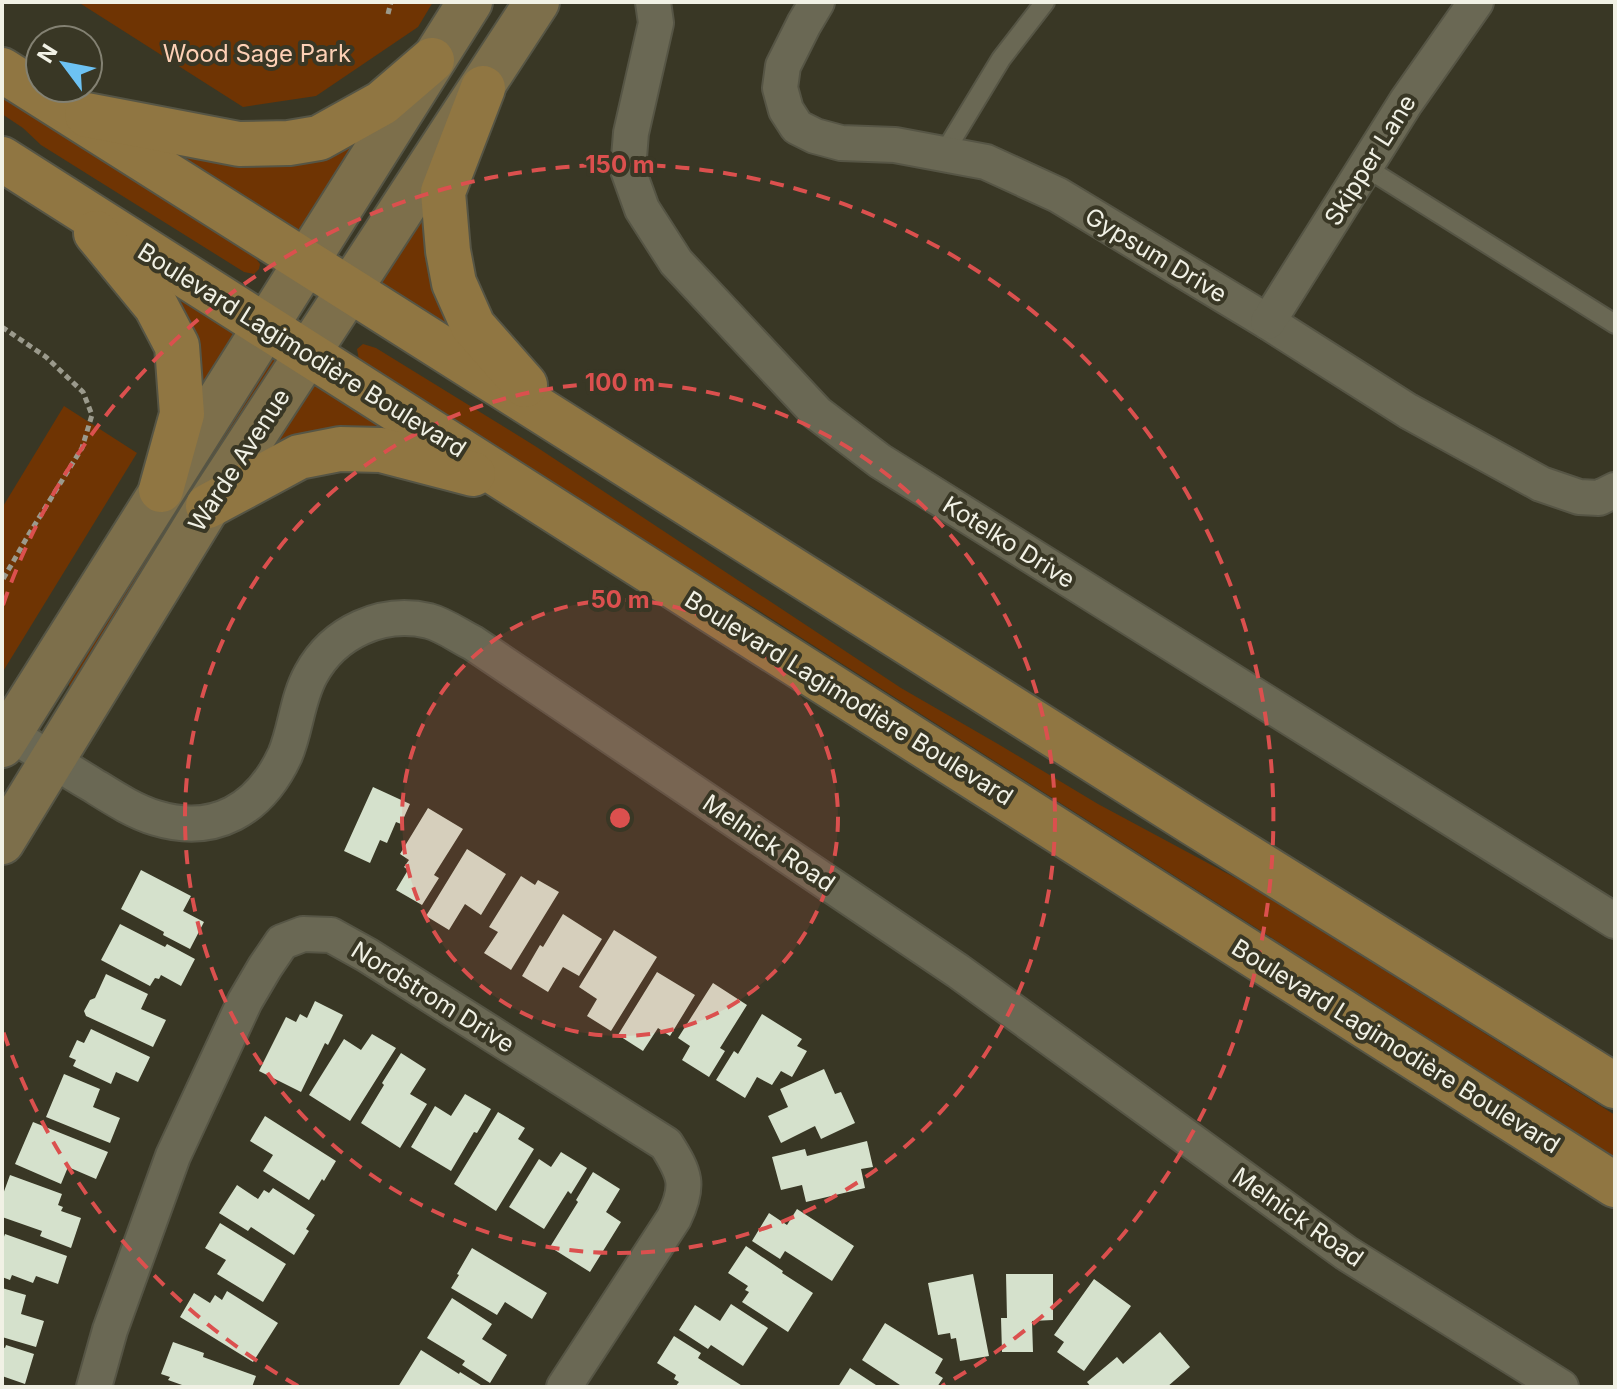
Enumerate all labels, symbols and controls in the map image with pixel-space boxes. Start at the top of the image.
north arrow [24,24,104,104]
text: N [32,39,63,67]
park label: Wood Sage Park [163,39,351,68]
street label: Skipper Lane [1318,89,1422,231]
text: 150 m [585,150,655,179]
street label: Gypsum Drive [1080,201,1232,309]
street label: Boulevard Lagimodière Boulevard [133,237,471,463]
text: 100 m [585,368,655,397]
street label: Warde Avenue [182,383,296,537]
street label: Kotelko Drive [938,490,1080,594]
text: 50 m [590,585,650,614]
street label: Boulevard Lagimodière Boulevard [680,585,1018,811]
street label: Melnick Road [697,788,841,898]
centre of rings [606,804,634,832]
street label: Boulevard Lagimodière Boulevard [1227,933,1565,1159]
street label: Nordstrom Drive [346,935,520,1059]
street label: Melnick Road [1227,1161,1369,1273]

